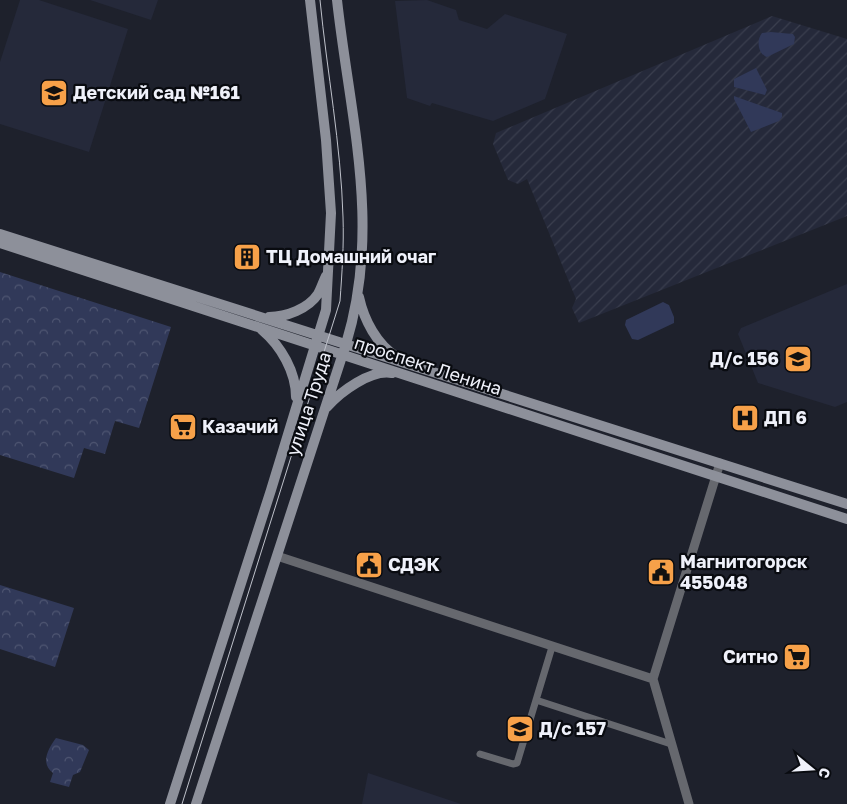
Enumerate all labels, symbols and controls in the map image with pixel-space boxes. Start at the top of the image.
school or university icon: Детский сад №161 [39,78,69,108]
place label: Детский сад №161 [73,81,240,103]
building icon: ТЦ Домашний очаг [232,242,262,272]
place label: ТЦ Домашний очаг [266,245,436,267]
street label: проспект Ленина [352,331,505,399]
school or university icon: Д/с 156 [783,344,813,374]
place label: Д/с 156 [710,347,779,369]
street label: улица Труда [281,349,335,459]
hospital icon: ДП 6 [730,403,760,433]
place label: ДП 6 [764,406,807,428]
supermarket icon: Казачий [168,412,198,442]
place label: Казачий [202,415,278,437]
public building icon: СДЭК [354,550,384,580]
place label: Магнитогорск 455048 [680,550,808,593]
place label: СДЭК [388,553,440,575]
public building icon: Магнитогорск 455048 [646,557,676,587]
supermarket icon: Ситно [782,642,812,672]
place label: Ситно [723,645,778,667]
school or university icon: Д/с 157 [505,714,535,744]
place label: Д/с 157 [539,717,606,739]
north arrow [787,744,837,794]
text: С [815,766,834,781]

